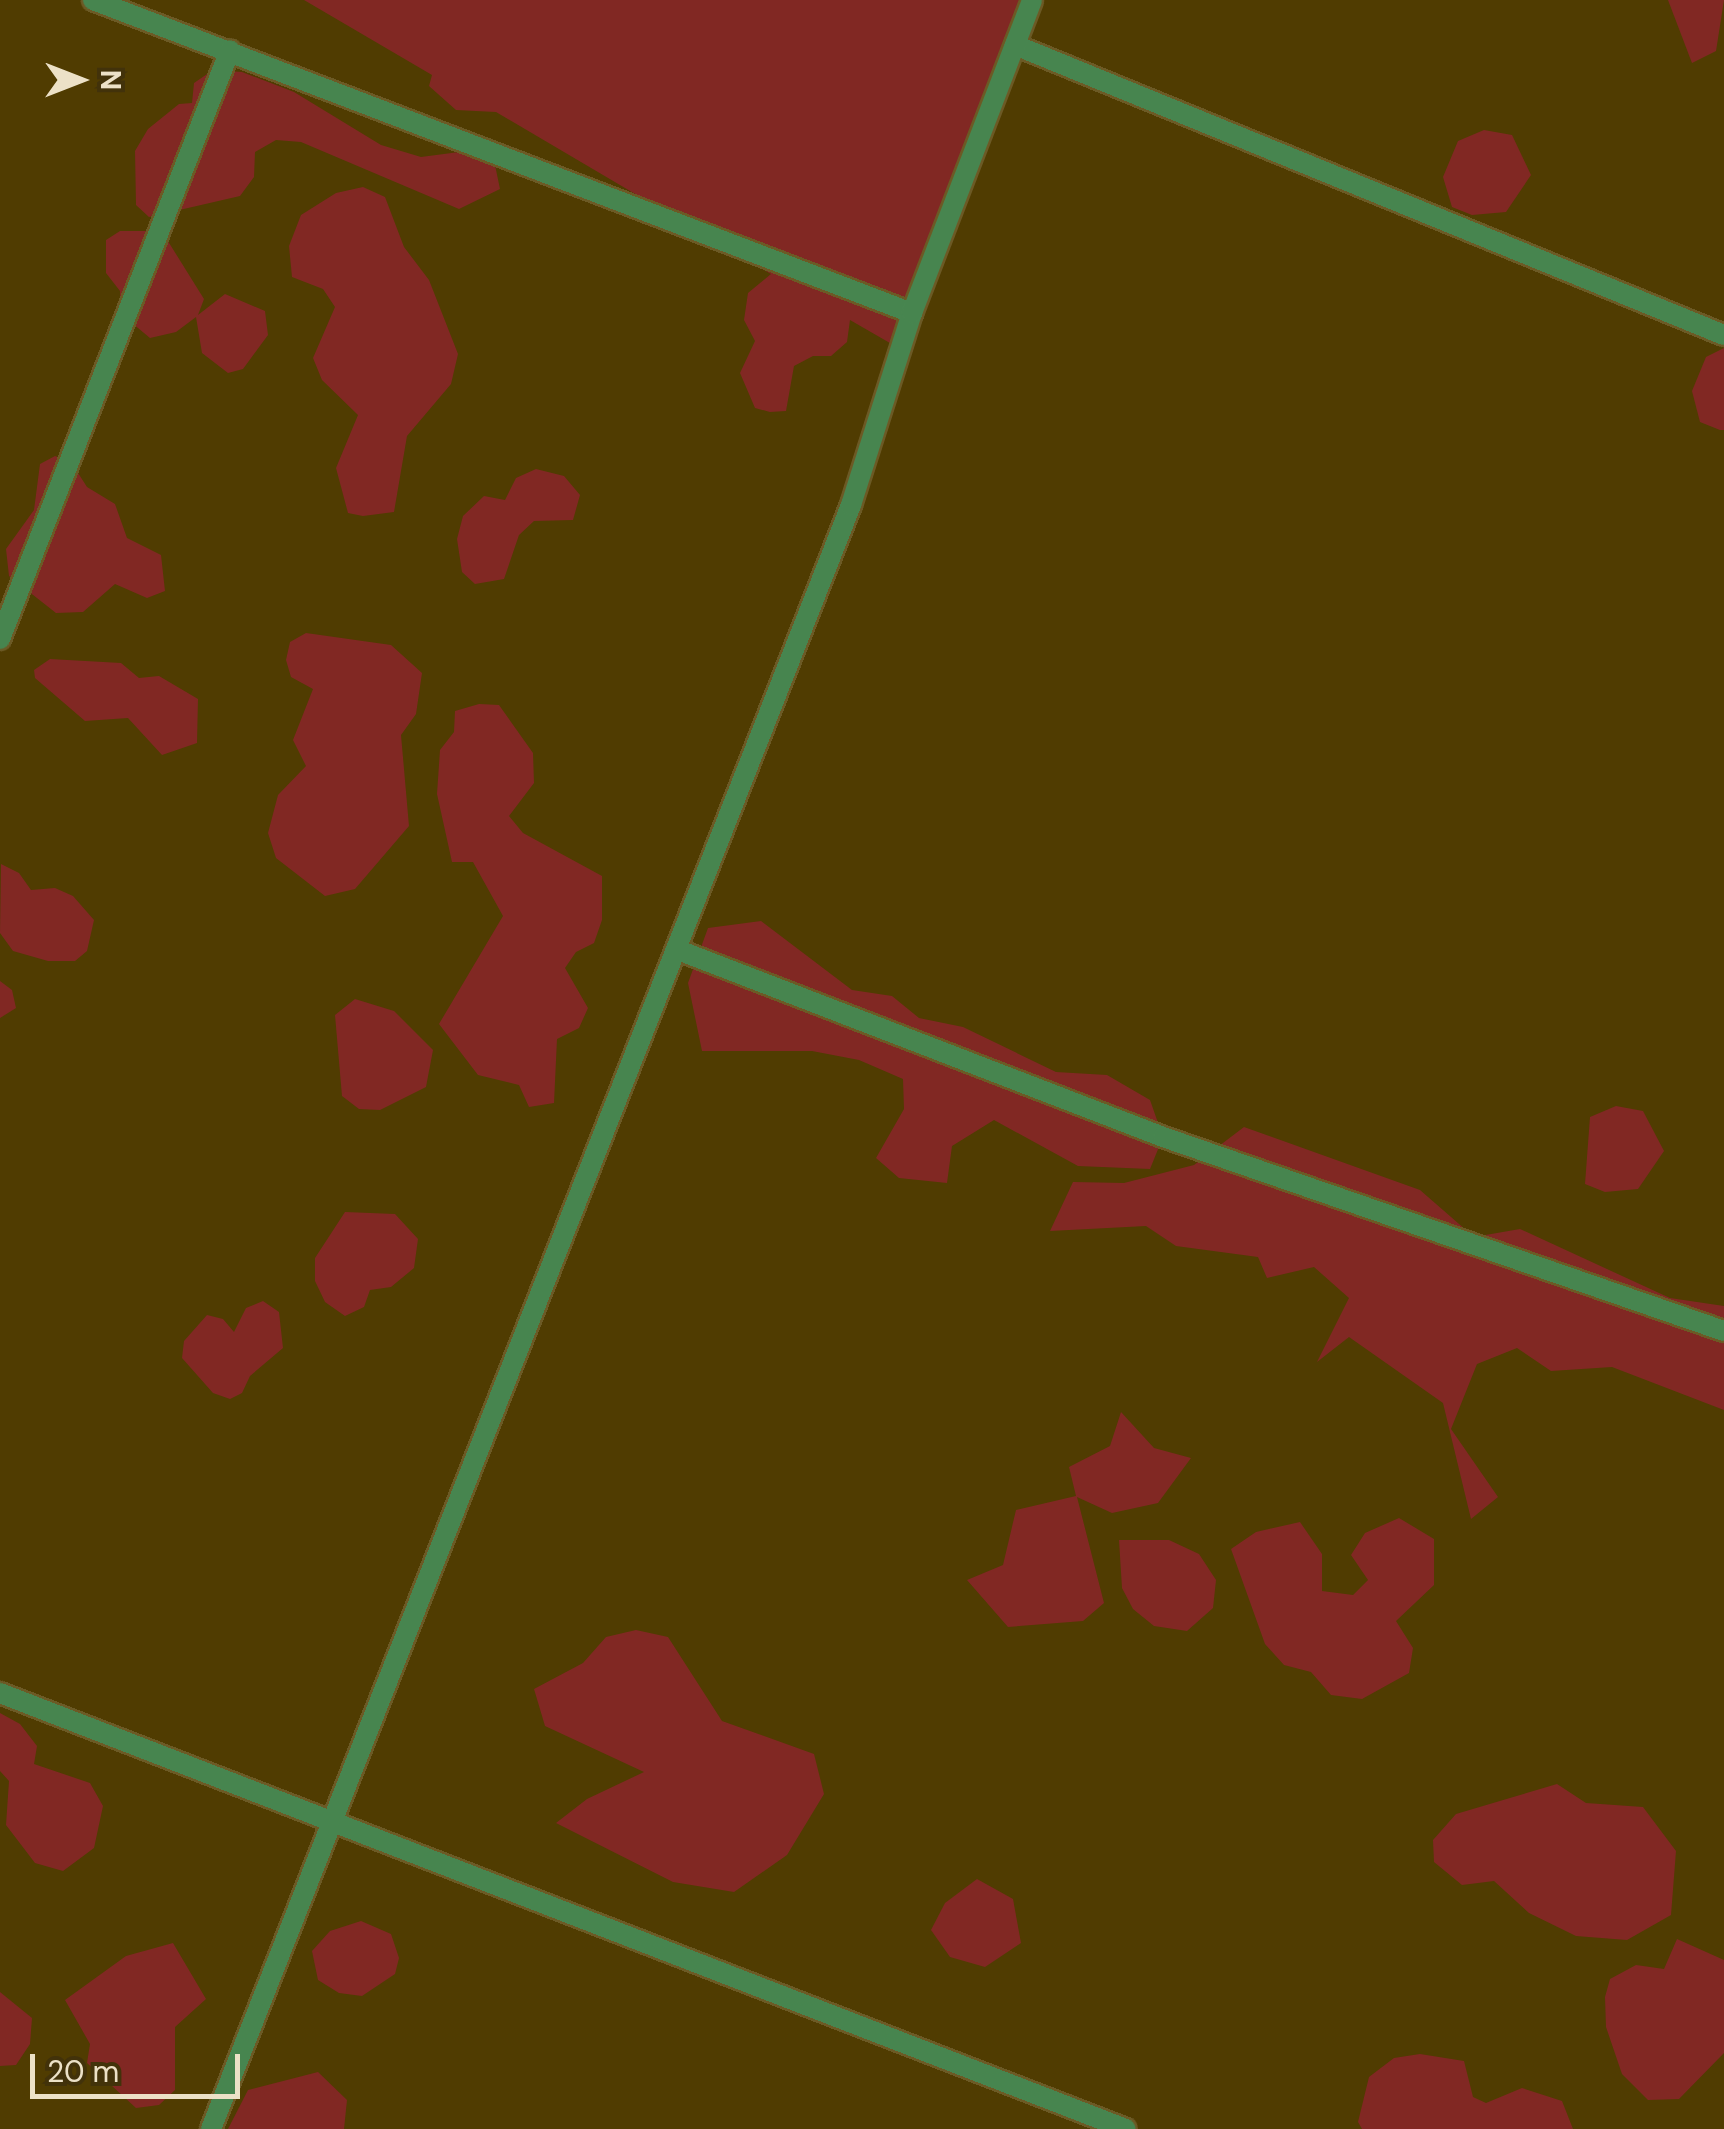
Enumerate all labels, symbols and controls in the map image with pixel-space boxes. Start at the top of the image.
north arrow [30,30,130,130]
text: N [92,70,129,90]
scale bar [35,2034,245,2096]
text: 20 m [47,2052,119,2091]

